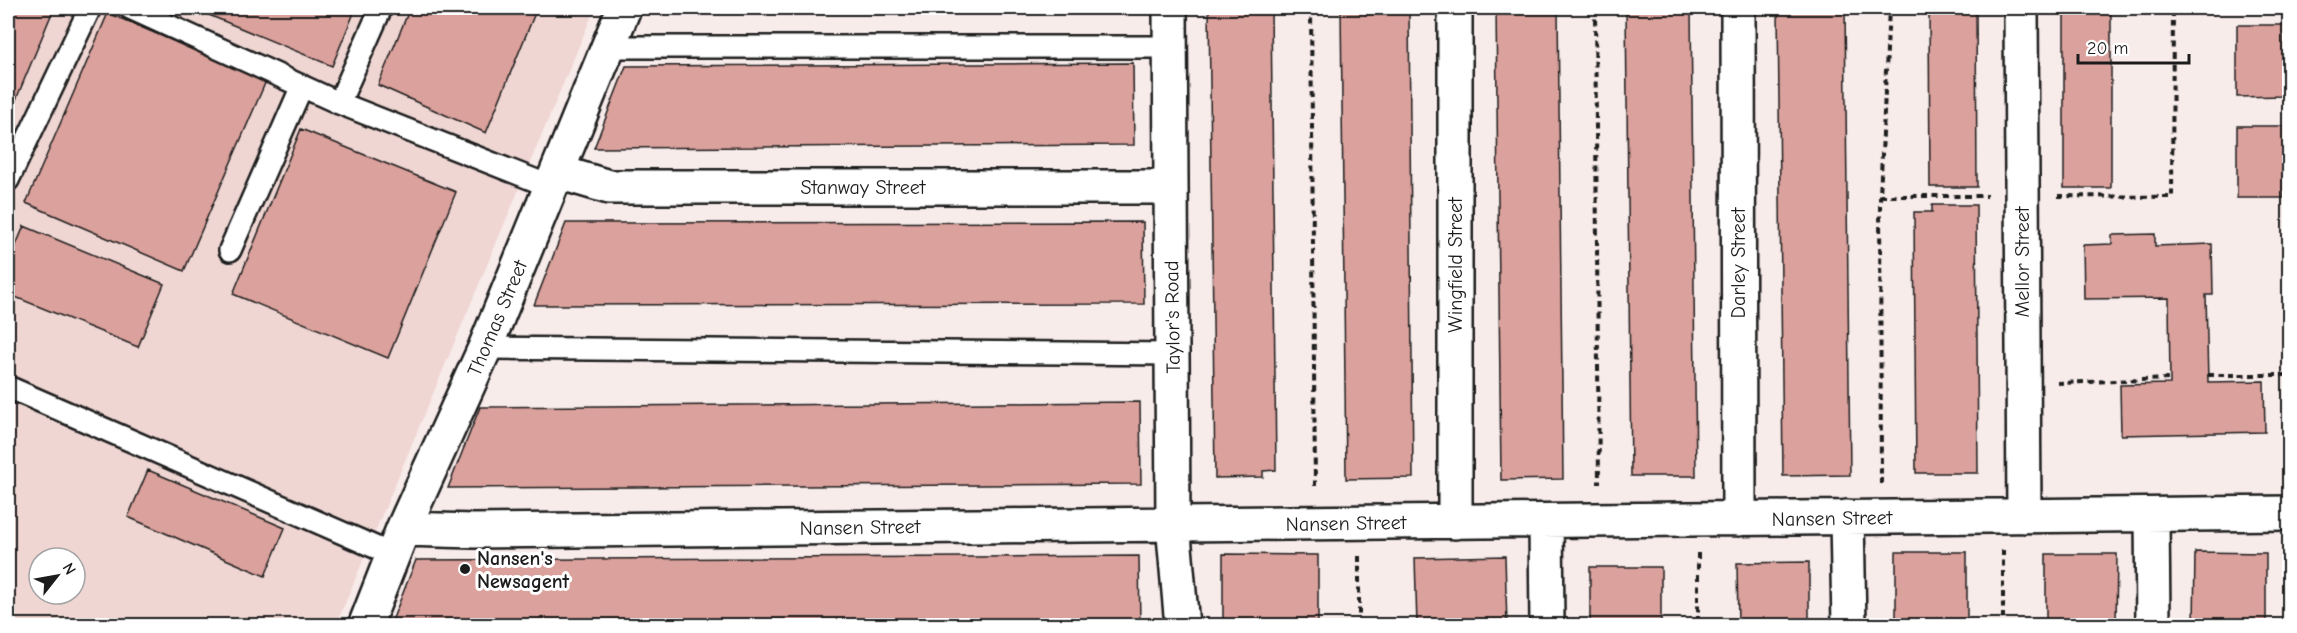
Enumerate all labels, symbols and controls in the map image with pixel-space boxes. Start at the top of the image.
scale bar [2078,27,2189,65]
text: 20 m [2087,38,2128,59]
street label: Stanway Street [800,176,927,199]
street label: Wingfield Street [1444,196,1467,333]
street label: Mellor Street [2011,205,2034,317]
street label: Darley Street [1727,206,1750,318]
street label: Thomas Street [463,256,533,380]
street label: Taylor's Road [1160,260,1185,374]
street label: Nansen Street [1771,506,1894,531]
street label: Nansen Street [1285,511,1408,536]
street label: Nansen Street [799,515,922,540]
north arrow [27,546,87,606]
place label: Nansen's Newsagent [477,547,570,593]
text: N [59,560,79,578]
marker: Nansen's Newsagent [458,562,472,576]

